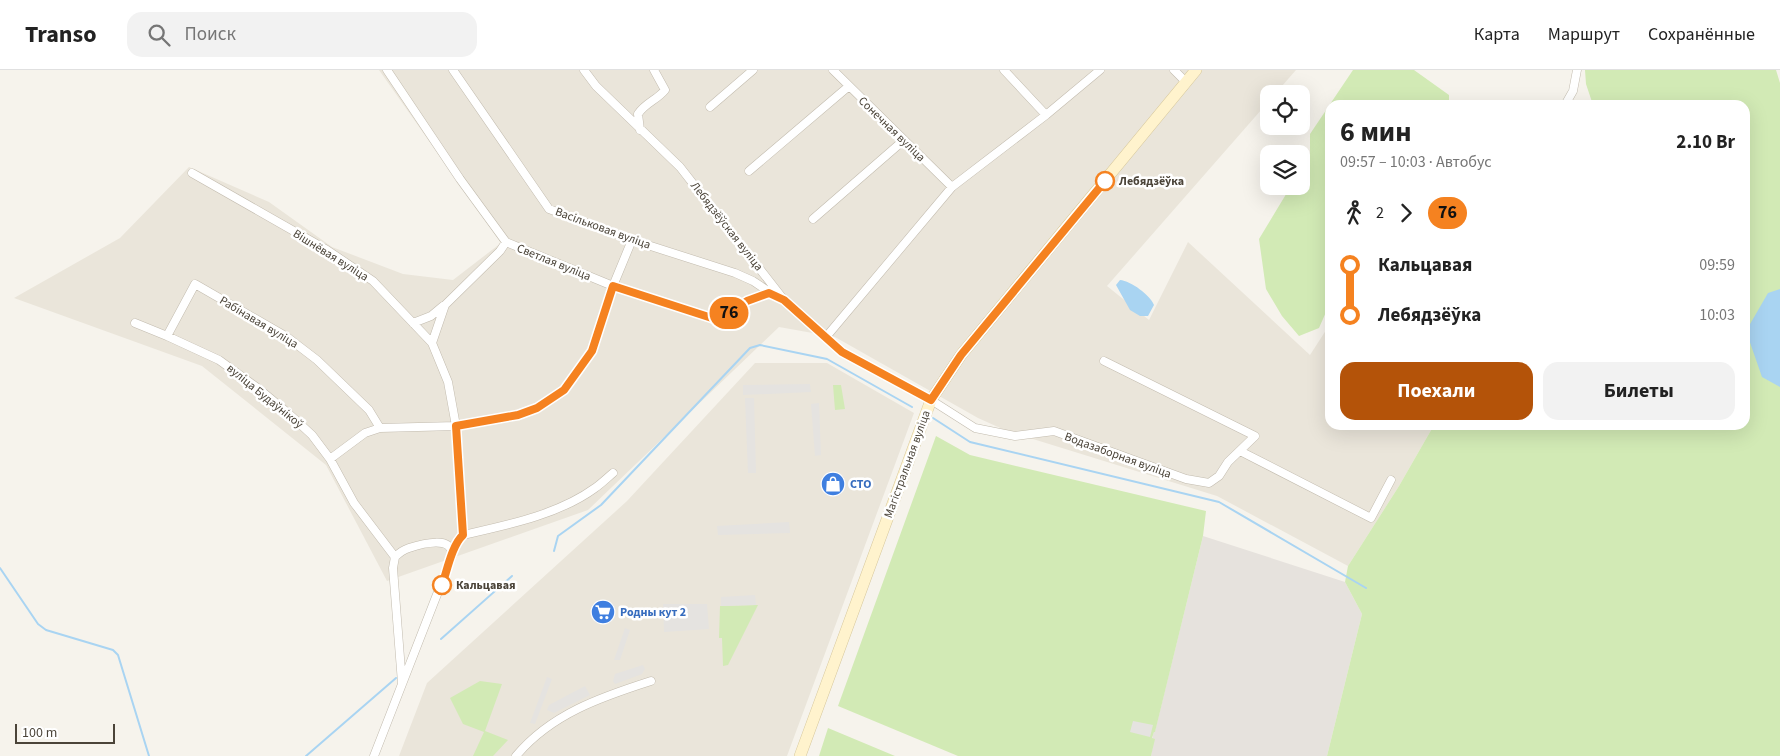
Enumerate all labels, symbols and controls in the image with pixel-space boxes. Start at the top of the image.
search box [127,12,477,57]
text: Transo [25,17,97,52]
icon: search [145,21,173,49]
text: Поиск [185,21,236,48]
text: Карта [1474,22,1520,47]
text: Маршрут [1548,22,1620,47]
text: Сохранённые [1648,22,1755,47]
map controls [1260,85,1310,195]
button: locate [1260,85,1310,135]
street label: Сонечная вуліца [854,93,929,166]
text: 6 мин [1340,112,1411,152]
text: 2.10 Br [1676,129,1735,156]
button: layers [1260,145,1310,195]
text: 09:57 – 10:03 · Автобус [1340,151,1492,173]
marker: Лебядзёўка [1095,171,1115,191]
place label: Лебядзёўка [1118,173,1184,190]
street label: Лебядзёўская вуліца [686,178,767,275]
icon: walk [1340,199,1368,227]
icon: forward [1392,199,1420,227]
text: 76 [1438,200,1457,225]
text: 2 [1376,202,1384,224]
street label: Васільковая вуліца [553,203,653,254]
street label: Вішнёвая вуліца [290,225,372,285]
street label: Светлая вуліца [514,240,593,285]
text: Кальцавая [1378,252,1472,279]
text: 09:59 [1699,254,1735,276]
street label: Рабінавая вуліца [216,292,301,353]
line badge: 76 [706,297,752,329]
text: 76 [719,300,739,325]
text: Лебядзёўка [1378,302,1481,329]
text: 10:03 [1699,304,1735,326]
street label: вуліца Будаўнікоў [223,360,307,433]
button: Поехали [1340,362,1533,420]
button: Билеты [1543,362,1735,420]
street label: Магістральная вуліца [880,408,935,520]
street label: Водазаборная вуліца [1062,428,1174,483]
shop icon: СТО [820,471,846,497]
place label: СТО [850,476,871,493]
marker: Кальцавая [432,575,452,595]
place label: Кальцавая [456,577,516,594]
supermarket icon: Родны кут 2 [590,599,616,625]
place label: Родны кут 2 [620,604,686,621]
scale bar [15,721,115,744]
text: 100 m [22,723,57,743]

